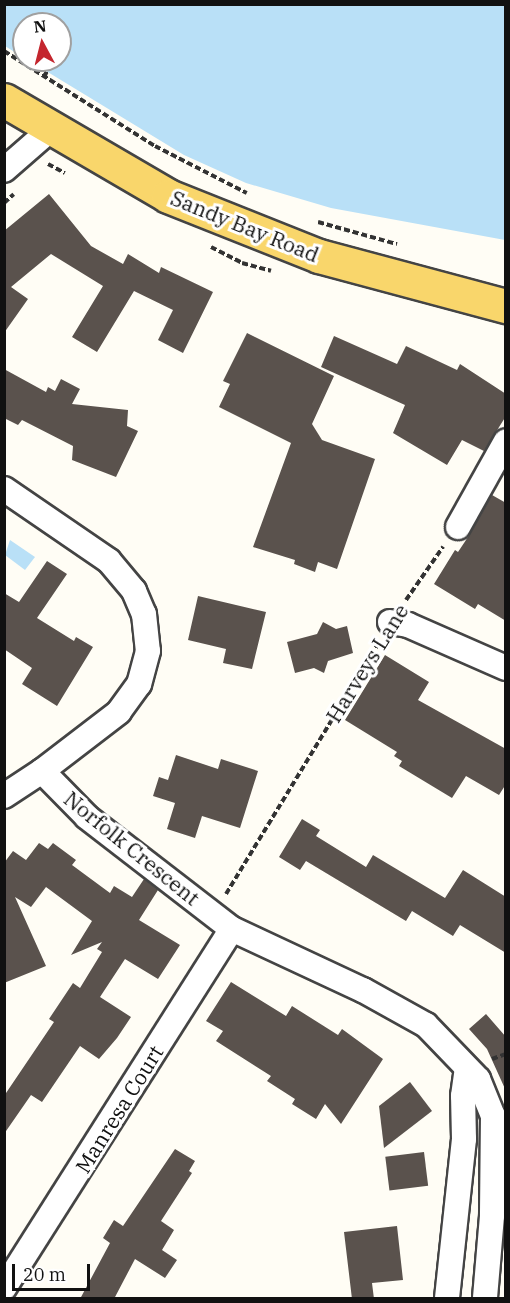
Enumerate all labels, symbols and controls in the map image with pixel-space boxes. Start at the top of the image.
north arrow [12,12,72,72]
text: N [33,15,48,37]
street label: Sandy Bay Road [167,185,323,267]
street label: Harveys Lane [321,599,413,727]
street label: Norfolk Crescent [59,786,205,910]
street label: Manresa Court [70,1041,168,1177]
scale bar [15,1252,93,1290]
text: 20 m [23,1263,66,1286]

